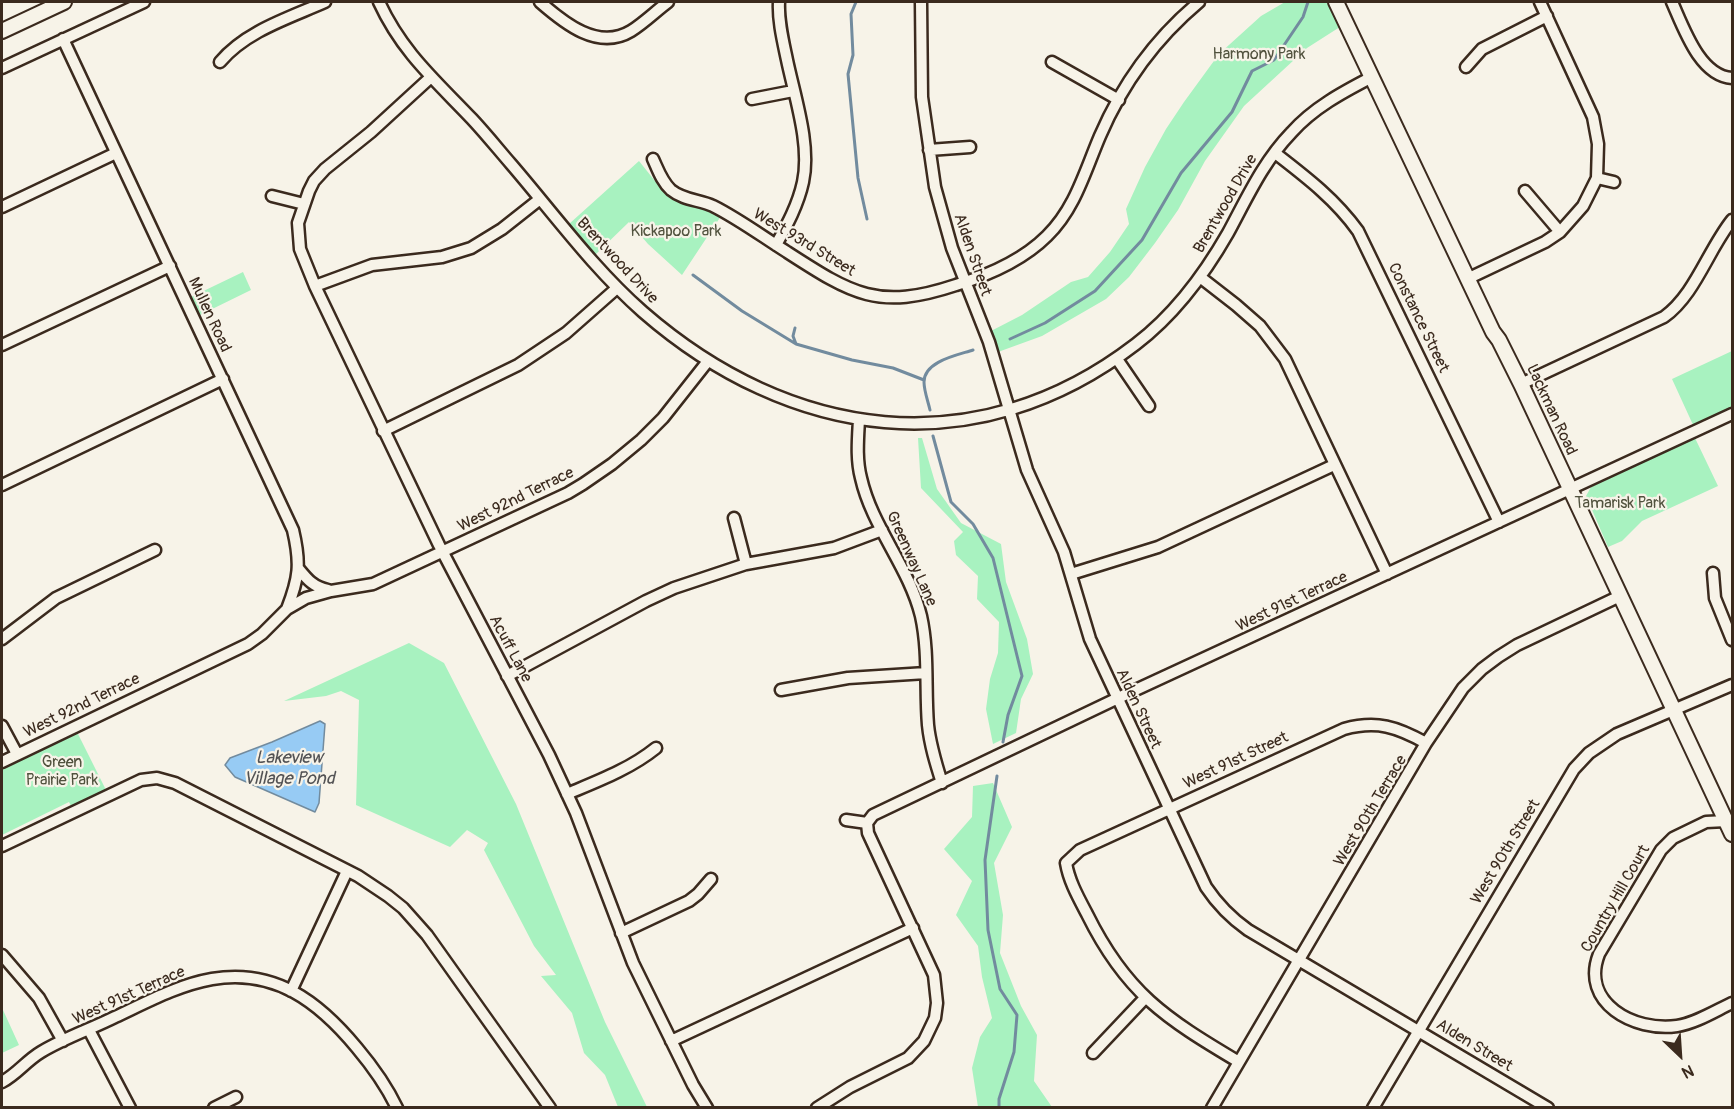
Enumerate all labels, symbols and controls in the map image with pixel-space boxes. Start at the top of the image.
park label: Harmony Park [1213,45,1305,65]
street label: Brentwood Drive [1190,151,1262,257]
street label: West 93rd Street [749,205,859,281]
street label: Alden Street [949,211,995,299]
street label: Brentwood Drive [572,214,662,308]
park label: Kickapoo Park [631,222,721,242]
street label: Constance Street [1383,260,1453,376]
street label: Mullen Road [183,275,235,355]
street label: Lackman Road [1522,361,1580,459]
street label: West 92nd Terrace [455,464,577,536]
park label: Tamarisk Park [1575,494,1665,514]
street label: Greenway Lane [881,509,941,609]
street label: West 91st Terrace [1233,568,1351,636]
street label: Acuff Lane [484,612,536,686]
street label: Alden Street [1111,666,1165,752]
street label: West 92nd Terrace [21,670,143,742]
street label: West 91st Street [1180,728,1292,794]
water label: Lakeview Village Pond [243,747,335,789]
street label: West 90th Terrace [1330,752,1412,870]
park label: Green Prairie Park [26,753,98,791]
street label: West 90th Street [1467,796,1545,908]
street label: Country Hill Court [1578,842,1654,956]
street label: West 91st Terrace [70,963,188,1029]
street label: Alden Street [1432,1016,1516,1076]
north arrow [1650,1025,1710,1085]
text: N [1678,1060,1697,1083]

